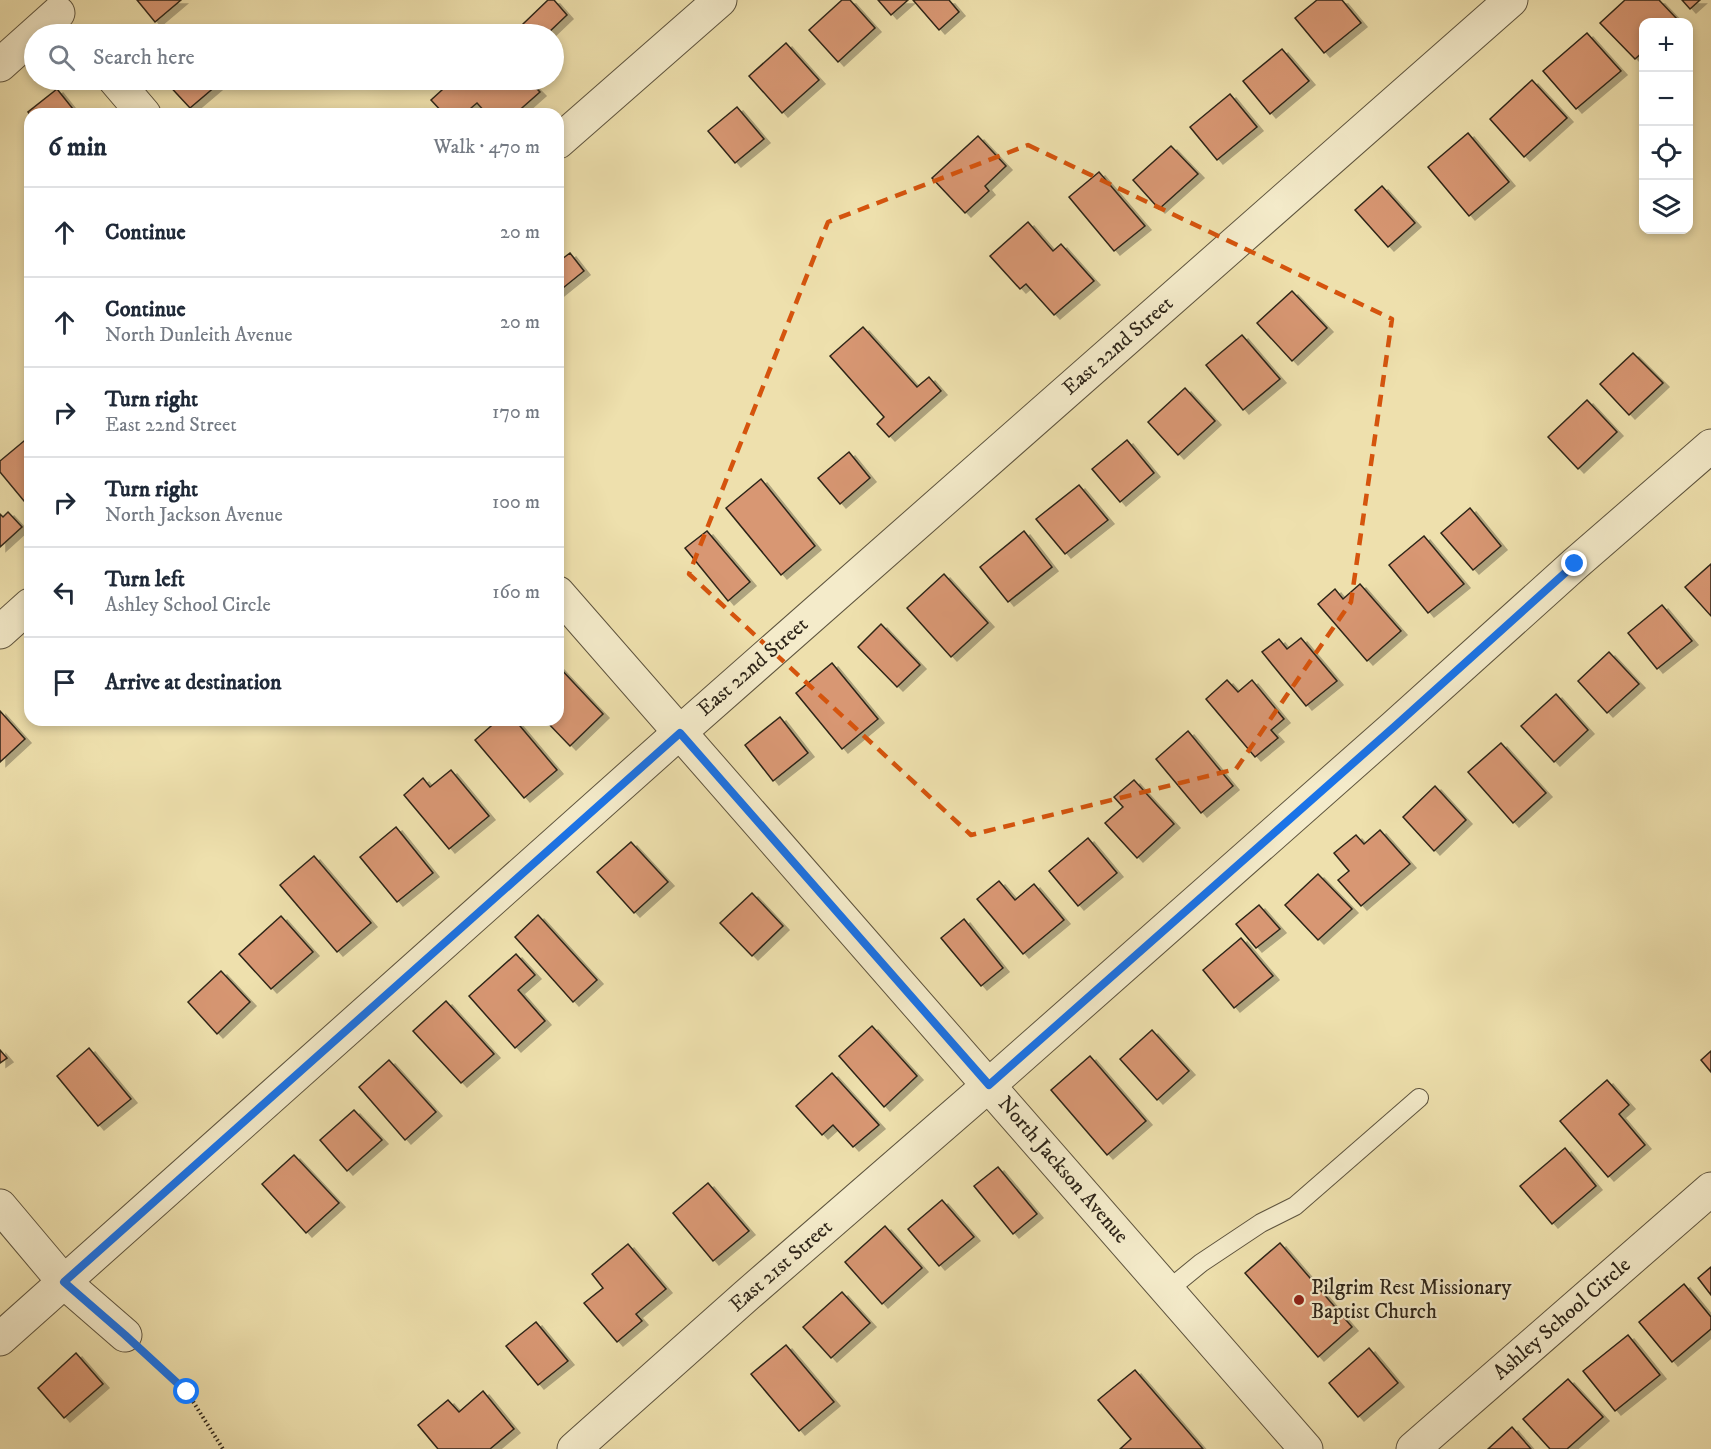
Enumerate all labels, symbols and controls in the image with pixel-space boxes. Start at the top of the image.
map controls [1639,18,1693,234]
button: + [1639,18,1693,72]
search box [24,24,564,90]
icon: search [45,41,78,74]
text: Search here [93,44,195,71]
button: − [1639,72,1693,126]
button: locate [1639,126,1693,180]
text: 6 min [48,131,107,164]
text: Walk · 470 m [434,135,540,160]
button: layers [1639,180,1693,234]
icon: ahead [48,216,81,249]
text: Continue [105,219,186,246]
text: 20 m [500,220,540,245]
street label: East 22nd Street [1057,291,1179,401]
text: Continue [105,296,186,323]
icon: ahead [48,306,81,339]
text: 20 m [500,310,540,335]
text: North Dunleith Avenue [105,323,292,348]
text: Turn right [105,386,198,413]
icon: right [48,396,81,429]
text: 170 m [492,400,540,425]
text: East 22nd Street [105,413,237,438]
text: Turn right [105,476,198,503]
icon: right [48,486,81,519]
text: 100 m [492,490,540,515]
text: North Jackson Avenue [105,503,283,528]
route end [1561,550,1587,576]
text: Turn left [105,566,185,593]
icon: left [48,576,81,609]
text: 160 m [492,580,540,605]
text: Ashley School Circle [105,593,271,618]
street label: East 22nd Street [692,612,814,722]
icon: arrive [48,666,81,699]
text: Arrive at destination [105,669,282,696]
street label: North Jackson Avenue [992,1091,1134,1249]
street label: East 21st Street [724,1214,838,1318]
street label: Ashley School Circle [1488,1252,1636,1386]
place label: Pilgrim Rest Missionary Baptist Church [1311,1275,1512,1325]
marker: Pilgrim Rest Missionary Baptist Church [1292,1293,1306,1307]
route start [173,1378,199,1404]

